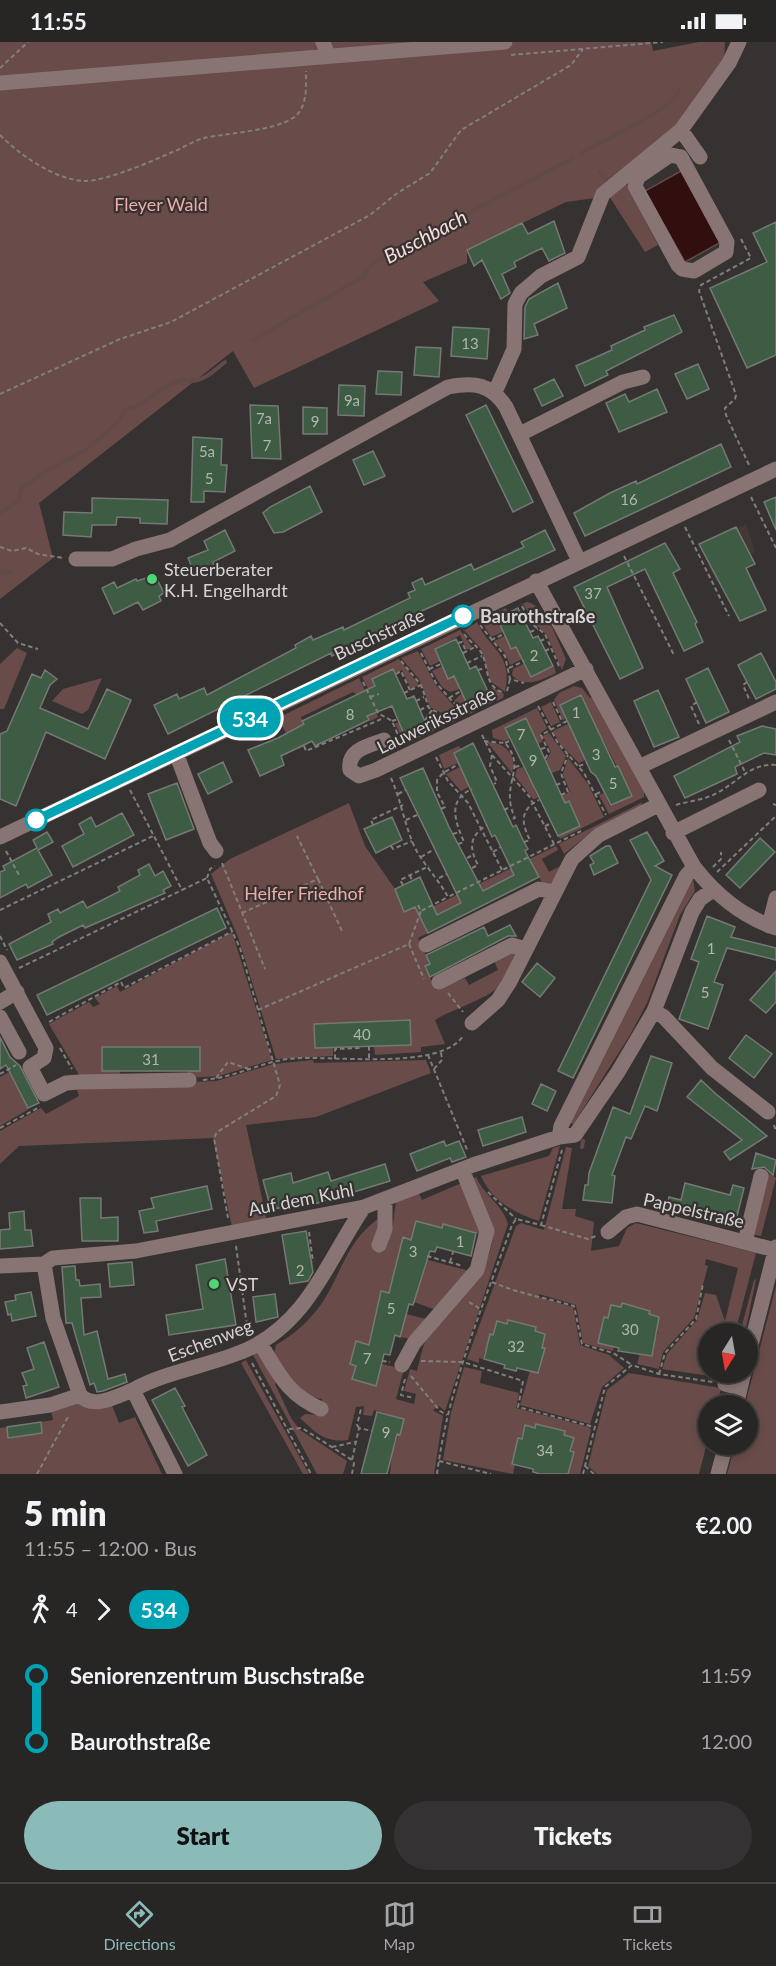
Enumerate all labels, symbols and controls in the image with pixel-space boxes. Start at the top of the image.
text: 11:55 [30,8,87,35]
park label: Fleyer Wald [114,193,208,215]
water label: Buschbach [379,204,471,268]
house number: 13 [461,334,479,352]
house number: 9a [344,391,360,409]
house number: 7a [256,409,272,427]
house number: 9 [311,412,319,430]
house number: 7 [263,436,272,454]
house number: 5a [199,442,215,460]
house number: 5 [205,469,213,487]
house number: 16 [620,490,638,508]
place label: Steuerberater K.H. Engelhardt [164,558,288,601]
marker: Steuerberater K.H. Engelhardt [145,572,159,586]
house number: 37 [584,584,602,602]
street label: Buschstraße [330,603,428,665]
marker: Baurothstraße [452,605,474,627]
place label: Baurothstraße [480,605,596,627]
house number: 2 [530,646,538,664]
street label: Lauweriksstraße [373,682,499,758]
line badge: 534 [216,698,284,738]
house number: 1 [572,703,580,721]
house number: 8 [346,705,354,723]
text: 534 [232,706,268,731]
house number: 7 [517,725,526,743]
house number: 3 [592,745,600,763]
house number: 9 [529,751,537,769]
house number: 5 [609,774,617,792]
unlabelled marker [25,809,47,831]
park label: Helfer Friedhof [244,882,365,904]
house number: 1 [707,939,715,957]
house number: 5 [701,983,709,1001]
house number: 40 [353,1025,371,1043]
house number: 31 [142,1050,160,1068]
street label: Auf dem Kuhl [246,1178,356,1220]
street label: Pappelstraße [641,1188,747,1232]
house number: 1 [456,1232,464,1250]
house number: 3 [409,1242,417,1260]
house number: 2 [296,1261,304,1279]
place label: VST [226,1273,259,1295]
marker: VST [207,1277,221,1291]
house number: 5 [387,1299,395,1317]
street label: Eschenweg [164,1314,256,1366]
house number: 30 [621,1320,639,1338]
north arrow [698,1323,758,1383]
map controls [698,1323,758,1455]
house number: 32 [507,1337,525,1355]
house number: 7 [363,1349,372,1367]
button: layers [698,1395,758,1455]
house number: 9 [382,1423,390,1441]
house number: 34 [536,1441,554,1459]
text: 5 min [24,1493,106,1533]
text: €2.00 [696,1512,752,1539]
text: 11:55 – 12:00 · Bus [24,1536,197,1560]
icon: walk [24,1593,57,1626]
icon: forward [87,1593,120,1626]
text: 4 [66,1597,78,1621]
text: 534 [141,1597,177,1622]
text: Seniorenzentrum Buschstraße [70,1662,364,1689]
text: 11:59 [701,1663,752,1687]
text: Baurothstraße [70,1728,211,1755]
text: 12:00 [701,1729,752,1753]
button: Start [24,1801,382,1870]
button: Tickets [394,1801,752,1870]
tab: Directions [104,1898,176,1953]
tab: Map [383,1898,416,1953]
tab: Tickets [623,1898,672,1953]

